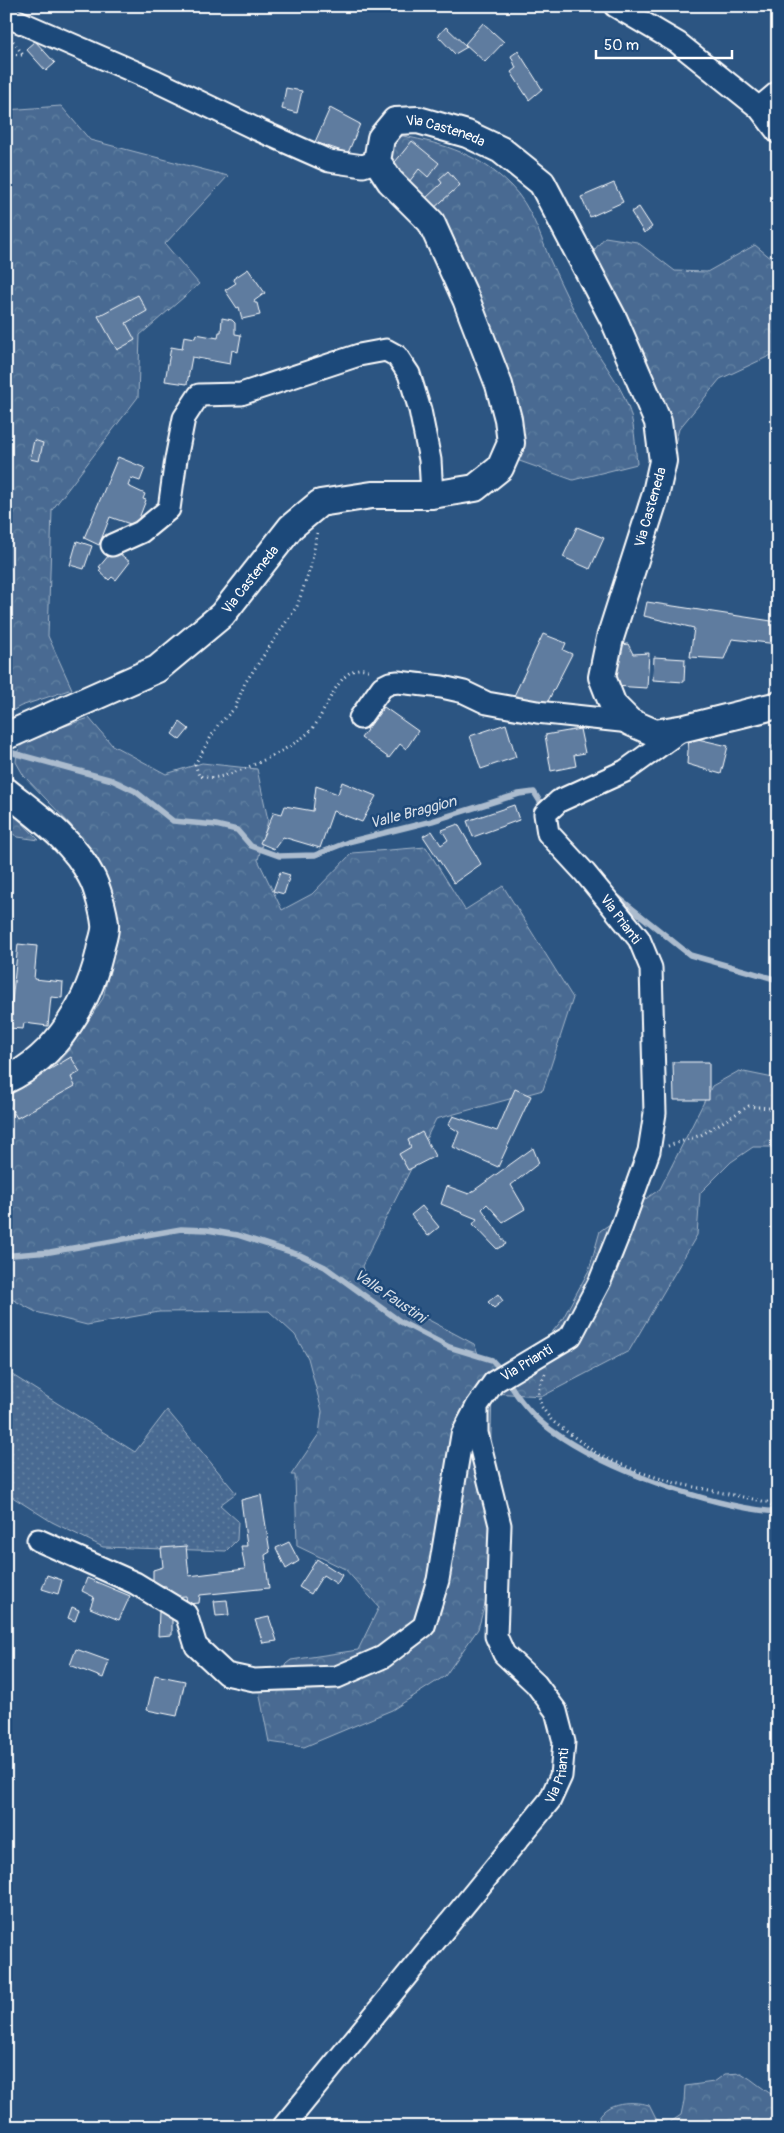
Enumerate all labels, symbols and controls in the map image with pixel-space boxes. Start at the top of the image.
scale bar [596,28,733,60]
text: 50 m [604,36,639,55]
street label: Via Casteneda [406,112,488,150]
street label: Via Casteneda [631,465,670,549]
street label: Via Casteneda [218,542,282,617]
water label: Valle Braggion [368,791,460,833]
street label: Via Prianti [597,891,645,948]
water label: Valle Faustini [350,1265,431,1329]
street label: Via Prianti [498,1341,556,1385]
street label: Via Prianti [542,1747,572,1806]

